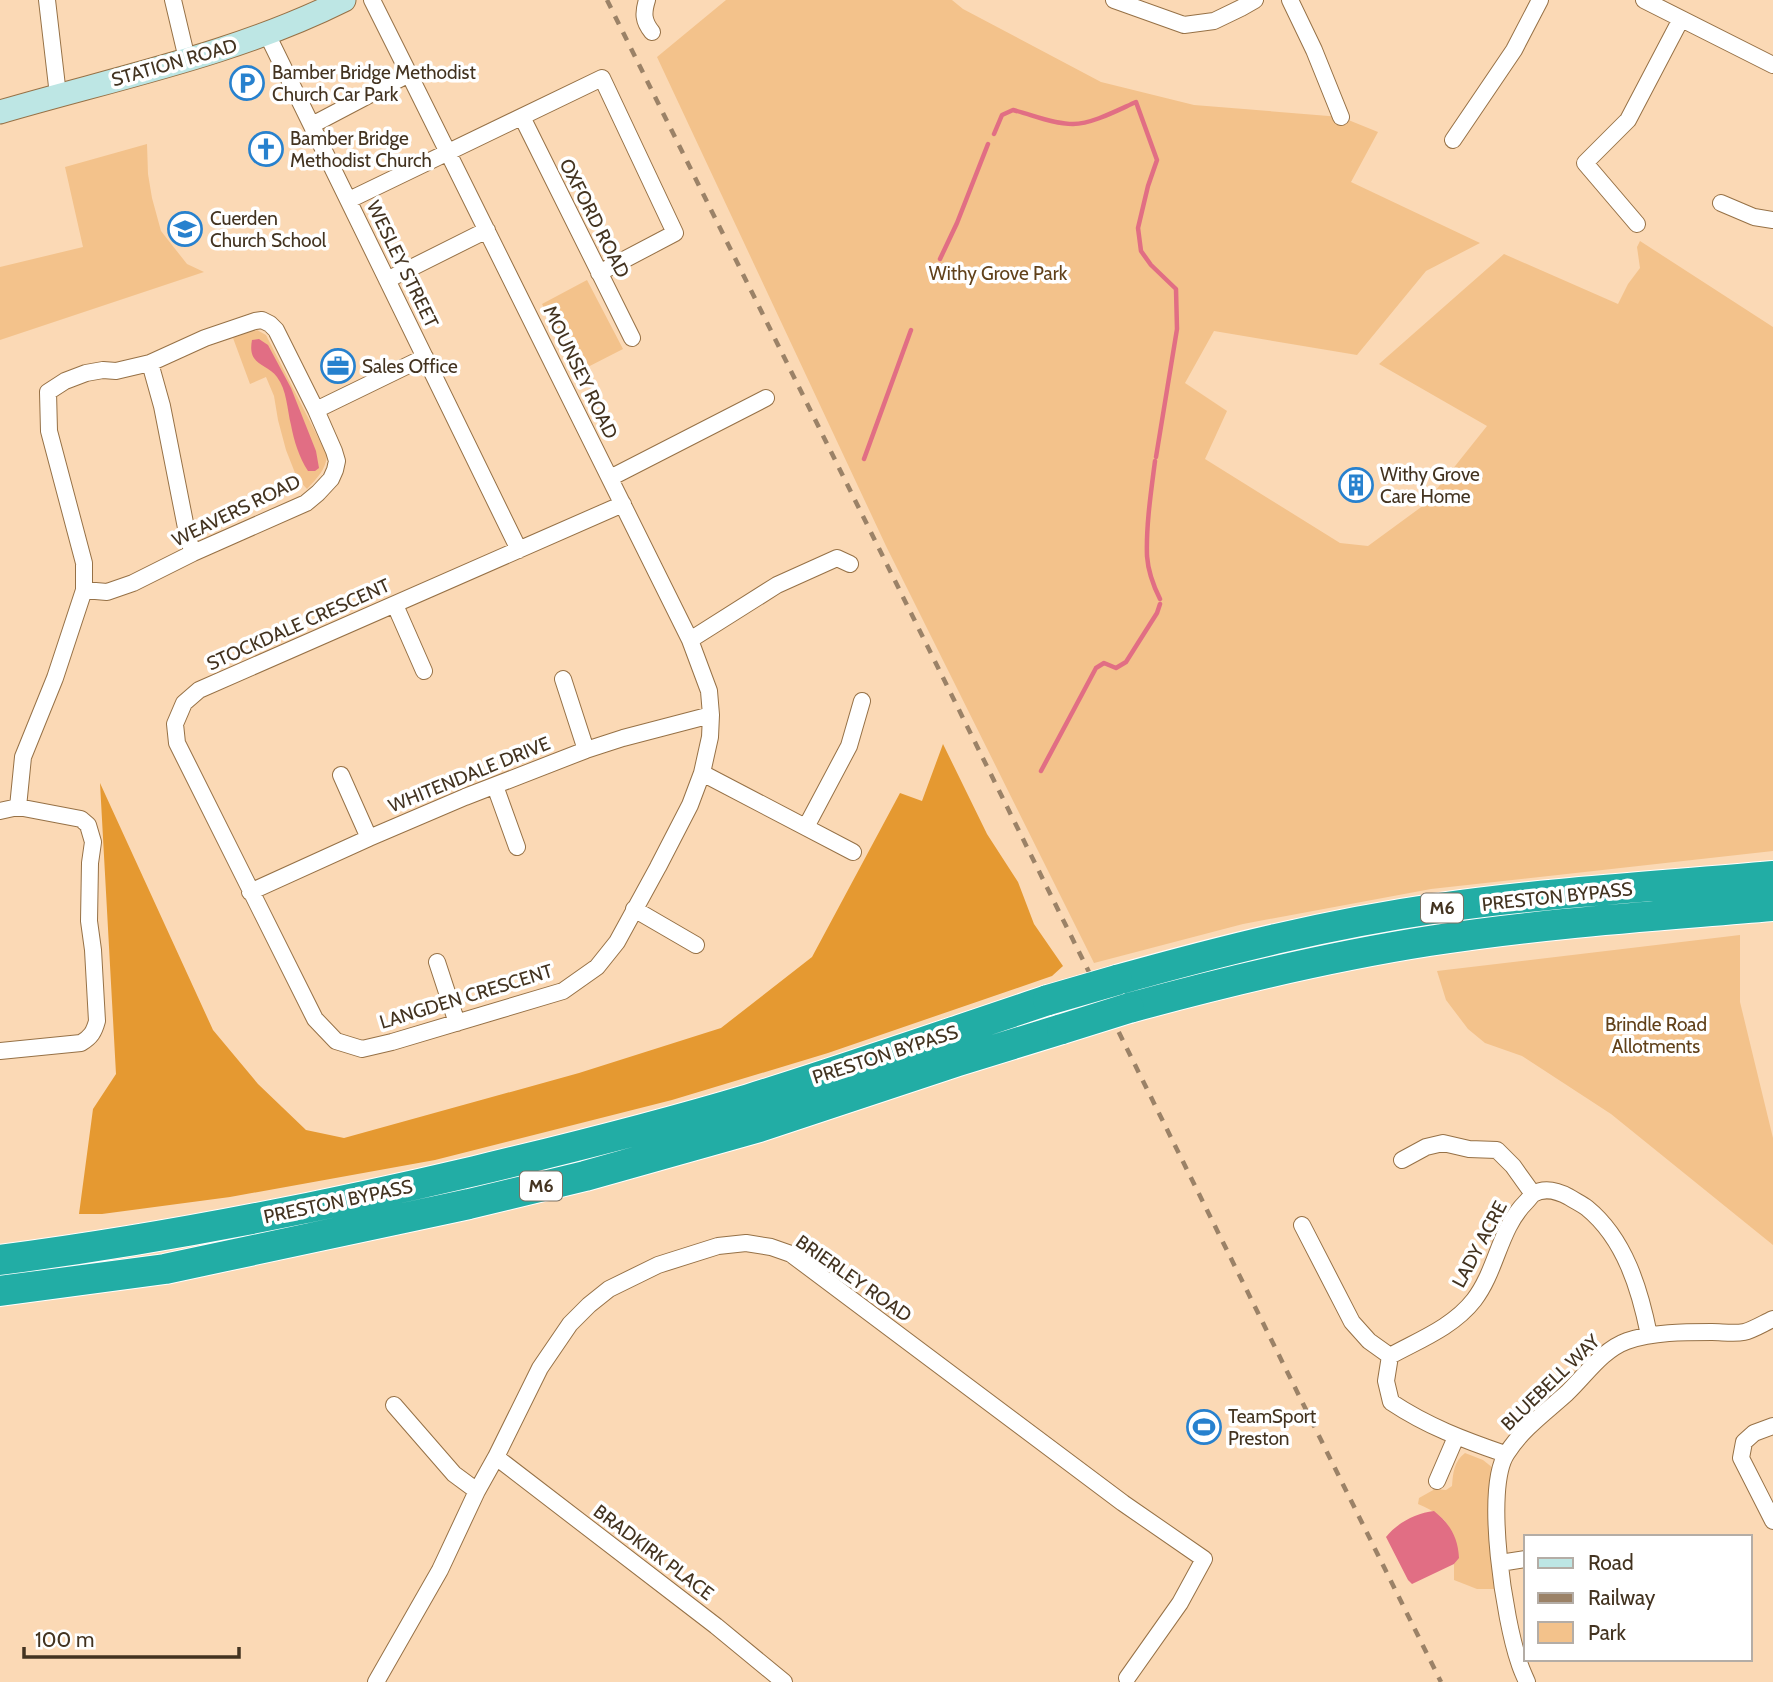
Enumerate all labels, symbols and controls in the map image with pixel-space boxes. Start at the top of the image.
street label: STATION ROAD [109,34,240,91]
place label: Bamber Bridge Methodist Church Car Park [272,61,476,106]
parking icon: Bamber Bridge Methodist Church Car Park [228,64,266,102]
place label: Bamber Bridge Methodist Church [290,127,432,172]
church icon: Bamber Bridge Methodist Church [247,130,285,168]
street label: OXFORD ROAD [555,155,635,282]
street label: WESLEY STREET [362,197,443,332]
place label: Cuerden Church School [210,207,327,252]
school or university icon: Cuerden Church School [166,210,204,248]
park label: Withy Grove Park [929,262,1068,285]
street label: MOUNSEY ROAD [538,302,623,443]
office icon: Sales Office [319,347,357,385]
place label: Sales Office [362,355,458,378]
place label: Withy Grove Care Home [1380,463,1480,508]
building icon: Withy Grove Care Home [1337,466,1375,504]
street label: WEAVERS ROAD [168,469,304,551]
street label: STOCKDALE CRESCENT [203,574,393,675]
street label: WHITENDALE DRIVE [385,732,553,817]
street label: PRESTON BYPASS [1481,877,1634,916]
road number: M6 [1421,894,1463,923]
street label: LANGDEN CRESCENT [377,959,556,1034]
park label: Brindle Road Allotments [1605,1013,1707,1058]
street label: PRESTON BYPASS [810,1020,961,1089]
road number: M6 [520,1171,562,1200]
street label: PRESTON BYPASS [262,1174,415,1228]
street label: LADY ACRE [1447,1197,1512,1291]
street label: BRIERLEY ROAD [791,1230,916,1327]
street label: BLUEBELL WAY [1496,1329,1605,1435]
place label: TeamSport Preston [1228,1405,1317,1450]
sports icon: TeamSport Preston [1185,1408,1223,1446]
street label: BRADKIRK PLACE [589,1500,718,1605]
legend [1524,1535,1752,1661]
text: Road [1588,1550,1634,1575]
text: Railway [1588,1585,1656,1610]
scale bar [24,1616,240,1660]
text: Park [1588,1620,1626,1645]
text: 100 m [35,1627,94,1652]

